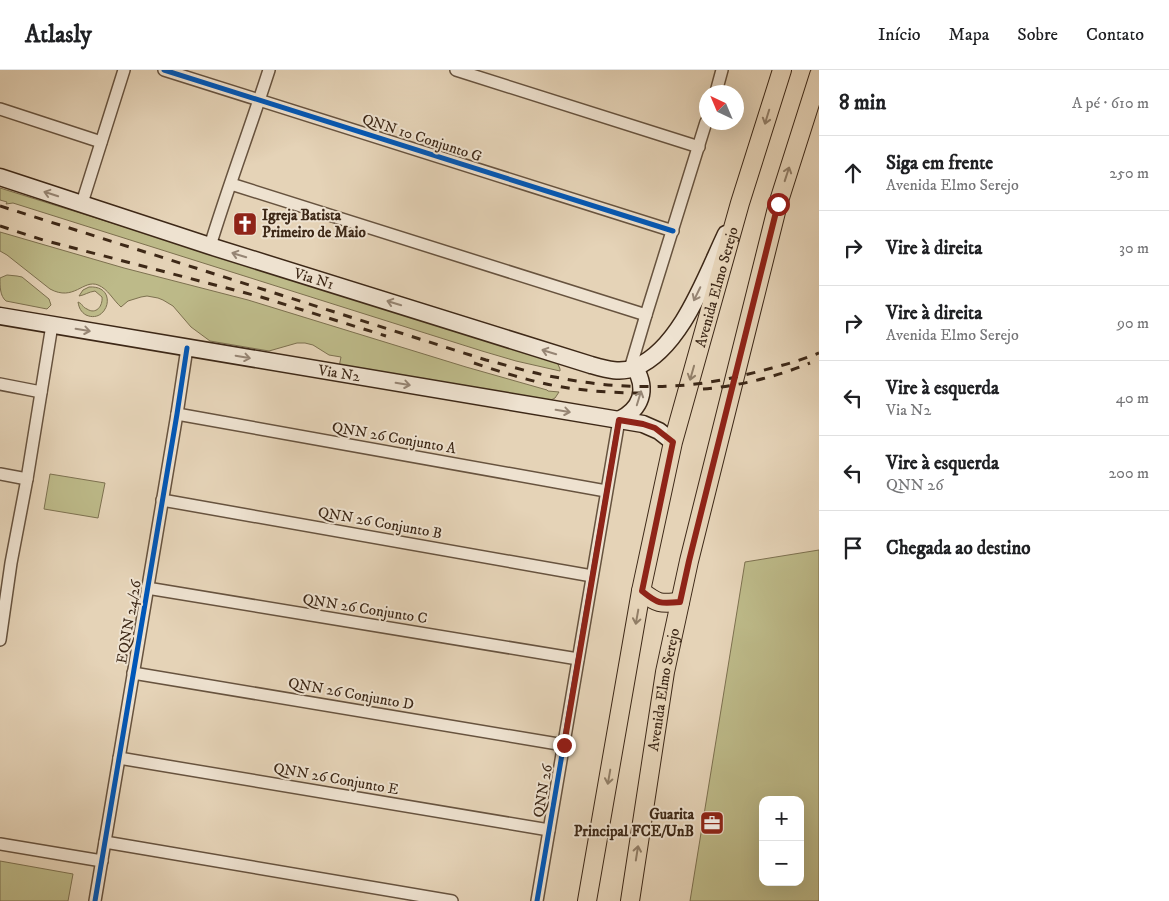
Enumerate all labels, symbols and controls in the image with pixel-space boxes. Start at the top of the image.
text: Atlasly [25,20,92,50]
text: Início [878,24,921,46]
text: Mapa [949,24,989,46]
text: Sobre [1017,24,1058,46]
text: Contato [1086,24,1144,46]
north arrow [699,85,744,130]
text: 8 min [839,90,886,116]
text: A pé · 610 m [1072,93,1149,113]
one-way arrow [762,108,772,124]
street label: QNN 10 Conjunto G [360,110,485,167]
text: Siga em frente [886,152,993,175]
icon: ahead [839,159,867,187]
text: 250 m [1109,163,1149,183]
one-way arrow [783,167,793,183]
text: Avenida Elmo Serejo [886,175,1019,195]
one-way arrow [44,188,60,198]
route start [767,193,790,216]
place label: Igreja Batista Primeiro de Maio [262,206,366,242]
church icon: Igreja Batista Primeiro de Maio [232,211,258,237]
street label: Avenida Elmo Serejo [690,224,742,350]
icon: right [839,234,867,262]
text: Vire à direita [886,237,982,260]
text: 30 m [1119,238,1149,258]
one-way arrow [232,249,248,259]
street label: Via N1 [291,263,336,294]
one-way arrow [692,286,702,301]
one-way arrow [387,298,403,308]
text: Vire à direita [886,302,982,325]
icon: right [839,309,867,337]
text: 90 m [1117,313,1149,333]
text: Avenida Elmo Serejo [886,325,1019,345]
one-way arrow [74,326,90,336]
one-way arrow [542,347,558,356]
one-way arrow [234,353,250,363]
street label: Via N2 [316,360,362,386]
one-way arrow [687,365,697,381]
text: Vire à esquerda [886,377,999,400]
one-way arrow [395,379,411,389]
icon: left [839,384,867,412]
text: 40 m [1116,388,1149,408]
one-way arrow [635,390,645,406]
text: Via N2 [886,400,931,420]
one-way arrow [555,406,571,416]
street label: QNN 26 Conjunto A [330,418,458,458]
text: Vire à esquerda [886,452,999,475]
icon: left [839,459,867,487]
text: 200 m [1108,463,1149,483]
text: QNN 26 [886,475,944,495]
street label: QNN 26 Conjunto B [316,503,444,543]
icon: arrive [839,534,867,562]
text: Chegada ao destino [886,537,1031,560]
street label: EQNN 24/26 [112,577,146,665]
street label: QNN 26 Conjunto C [301,590,429,628]
one-way arrow [631,608,641,624]
street label: Avenida Elmo Serejo [644,626,684,752]
street label: QNN 26 Conjunto D [287,674,415,714]
route end [553,734,576,757]
street label: QNN 26 Conjunto E [272,759,400,799]
street label: QNN 26 [529,762,557,819]
one-way arrow [603,769,613,785]
map controls [759,796,804,886]
button: + [759,796,804,841]
place label: Guarita Principal FCE/UnB [574,805,695,841]
office icon: Guarita Principal FCE/UnB [699,810,725,836]
button: − [759,841,804,886]
one-way arrow [633,845,643,861]

